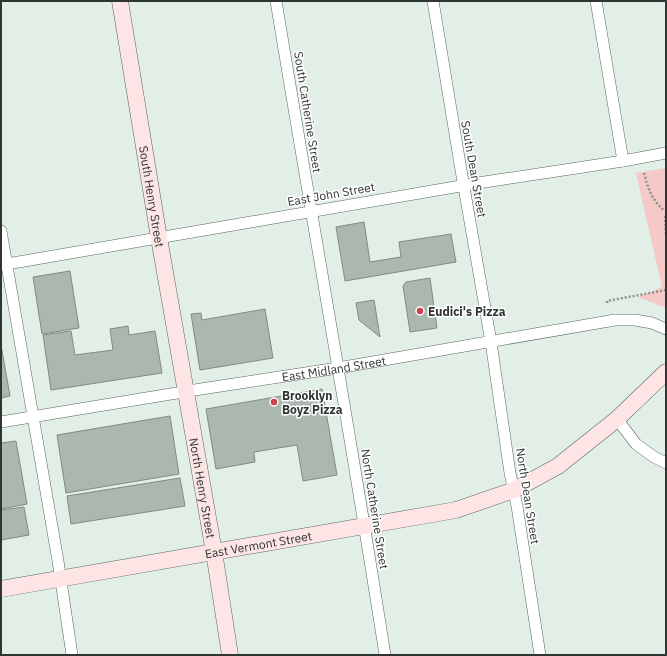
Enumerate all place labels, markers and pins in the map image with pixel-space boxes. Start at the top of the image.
place label: Eudici's Pizza [428,304,506,319]
marker: Eudici's Pizza [415,306,425,316]
place label: Brooklyn Boyz Pizza [282,388,343,417]
marker: Brooklyn Boyz Pizza [269,397,279,407]

